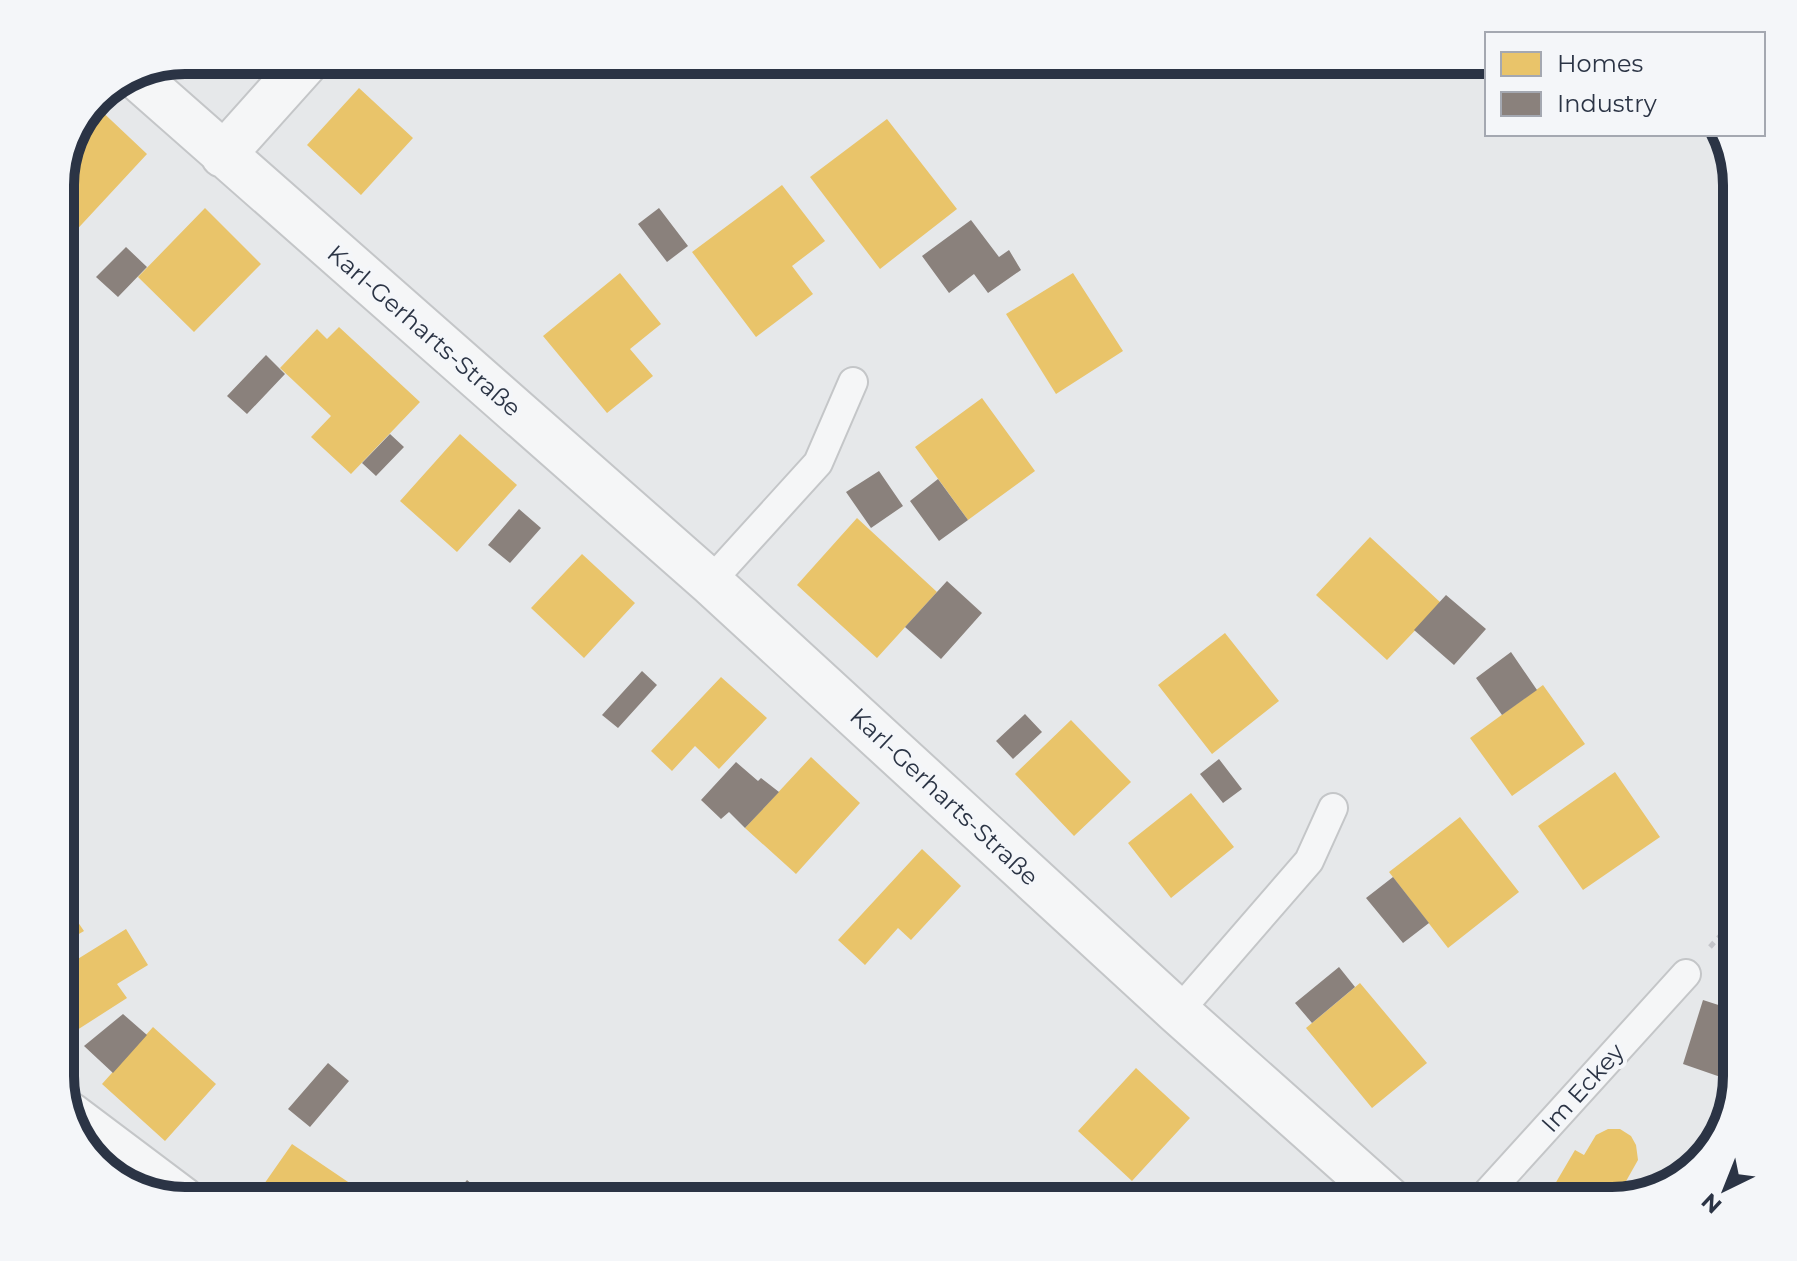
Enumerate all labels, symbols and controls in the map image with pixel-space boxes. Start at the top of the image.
legend [1485,32,1765,136]
text: Homes [1557,49,1643,78]
text: Industry [1557,89,1657,118]
street label: Karl-Gerharts-Straße [322,239,527,423]
street label: Karl-Gerharts-Straße [844,702,1045,891]
street label: Im Eckey [1535,1037,1630,1138]
north arrow [1685,1149,1765,1229]
text: N [1696,1187,1727,1219]

